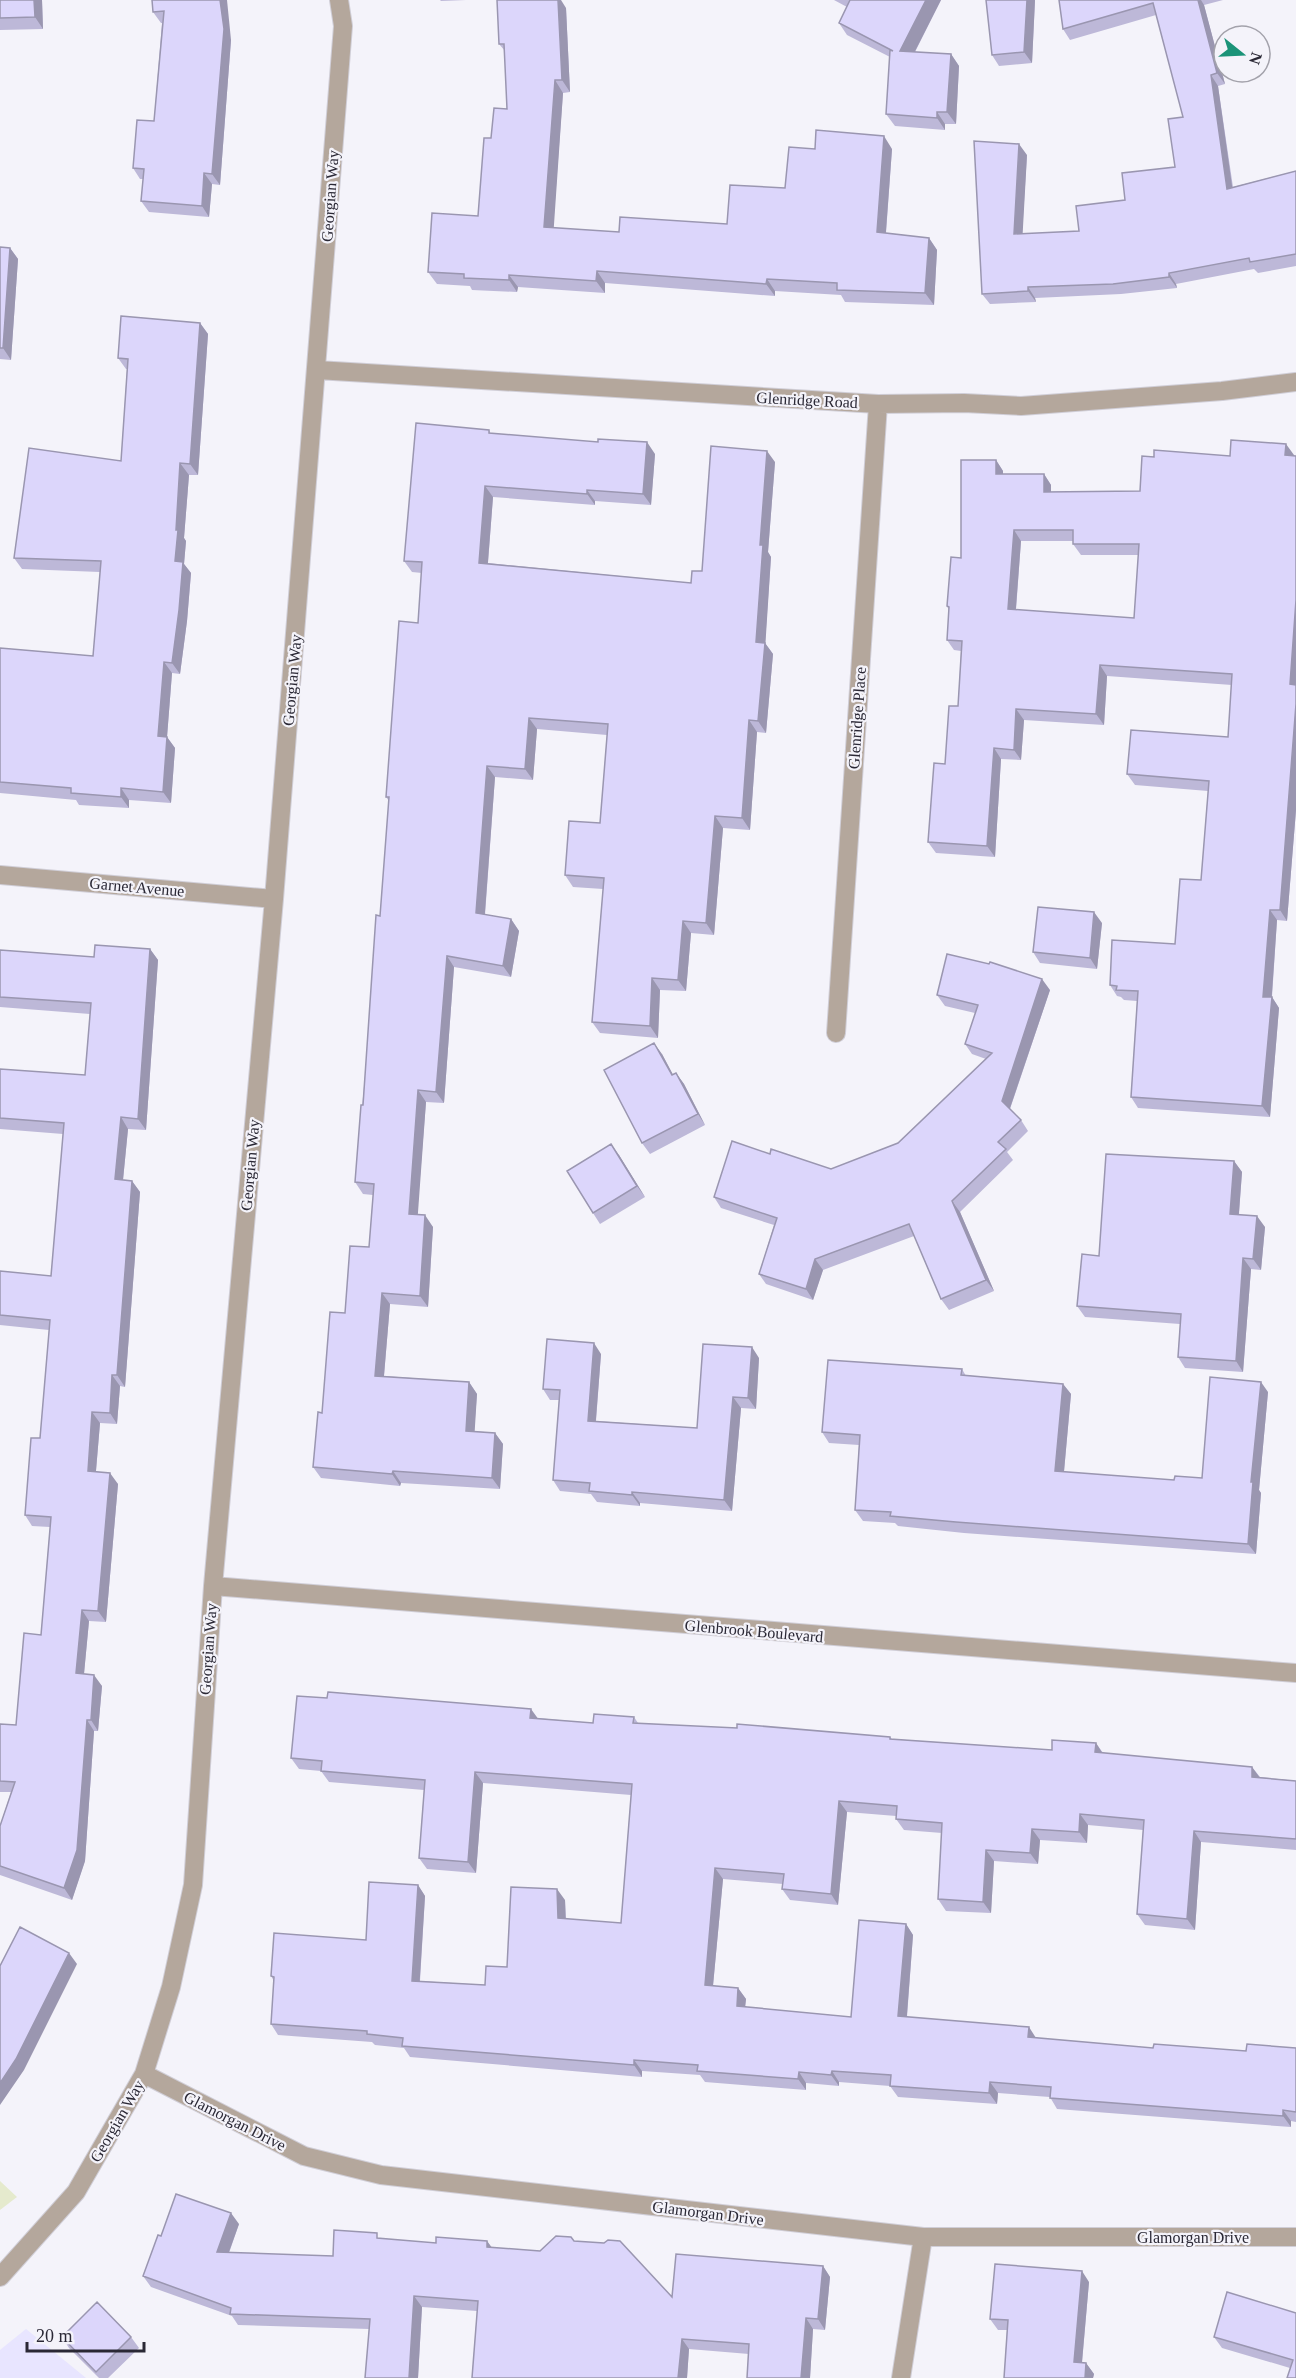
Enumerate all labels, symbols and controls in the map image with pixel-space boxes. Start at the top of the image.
north arrow [1212,24,1272,84]
text: N [1246,50,1266,67]
street label: Georgian Way [318,150,343,242]
street label: Glenridge Road [756,389,858,412]
street label: Georgian Way [280,633,305,727]
street label: Glenridge Place [845,666,870,770]
street label: Garnet Avenue [89,874,185,900]
street label: Georgian Way [238,1118,263,1212]
street label: Georgian Way [196,1603,221,1695]
street label: Glenbrook Boulevard [684,1616,824,1646]
street label: Georgian Way [87,2077,148,2166]
street label: Glamorgan Drive [181,2088,289,2155]
street label: Glamorgan Drive [651,2198,765,2229]
street label: Glamorgan Drive [1137,2229,1249,2247]
scale bar [27,2315,144,2353]
text: 20 m [36,2326,73,2346]

